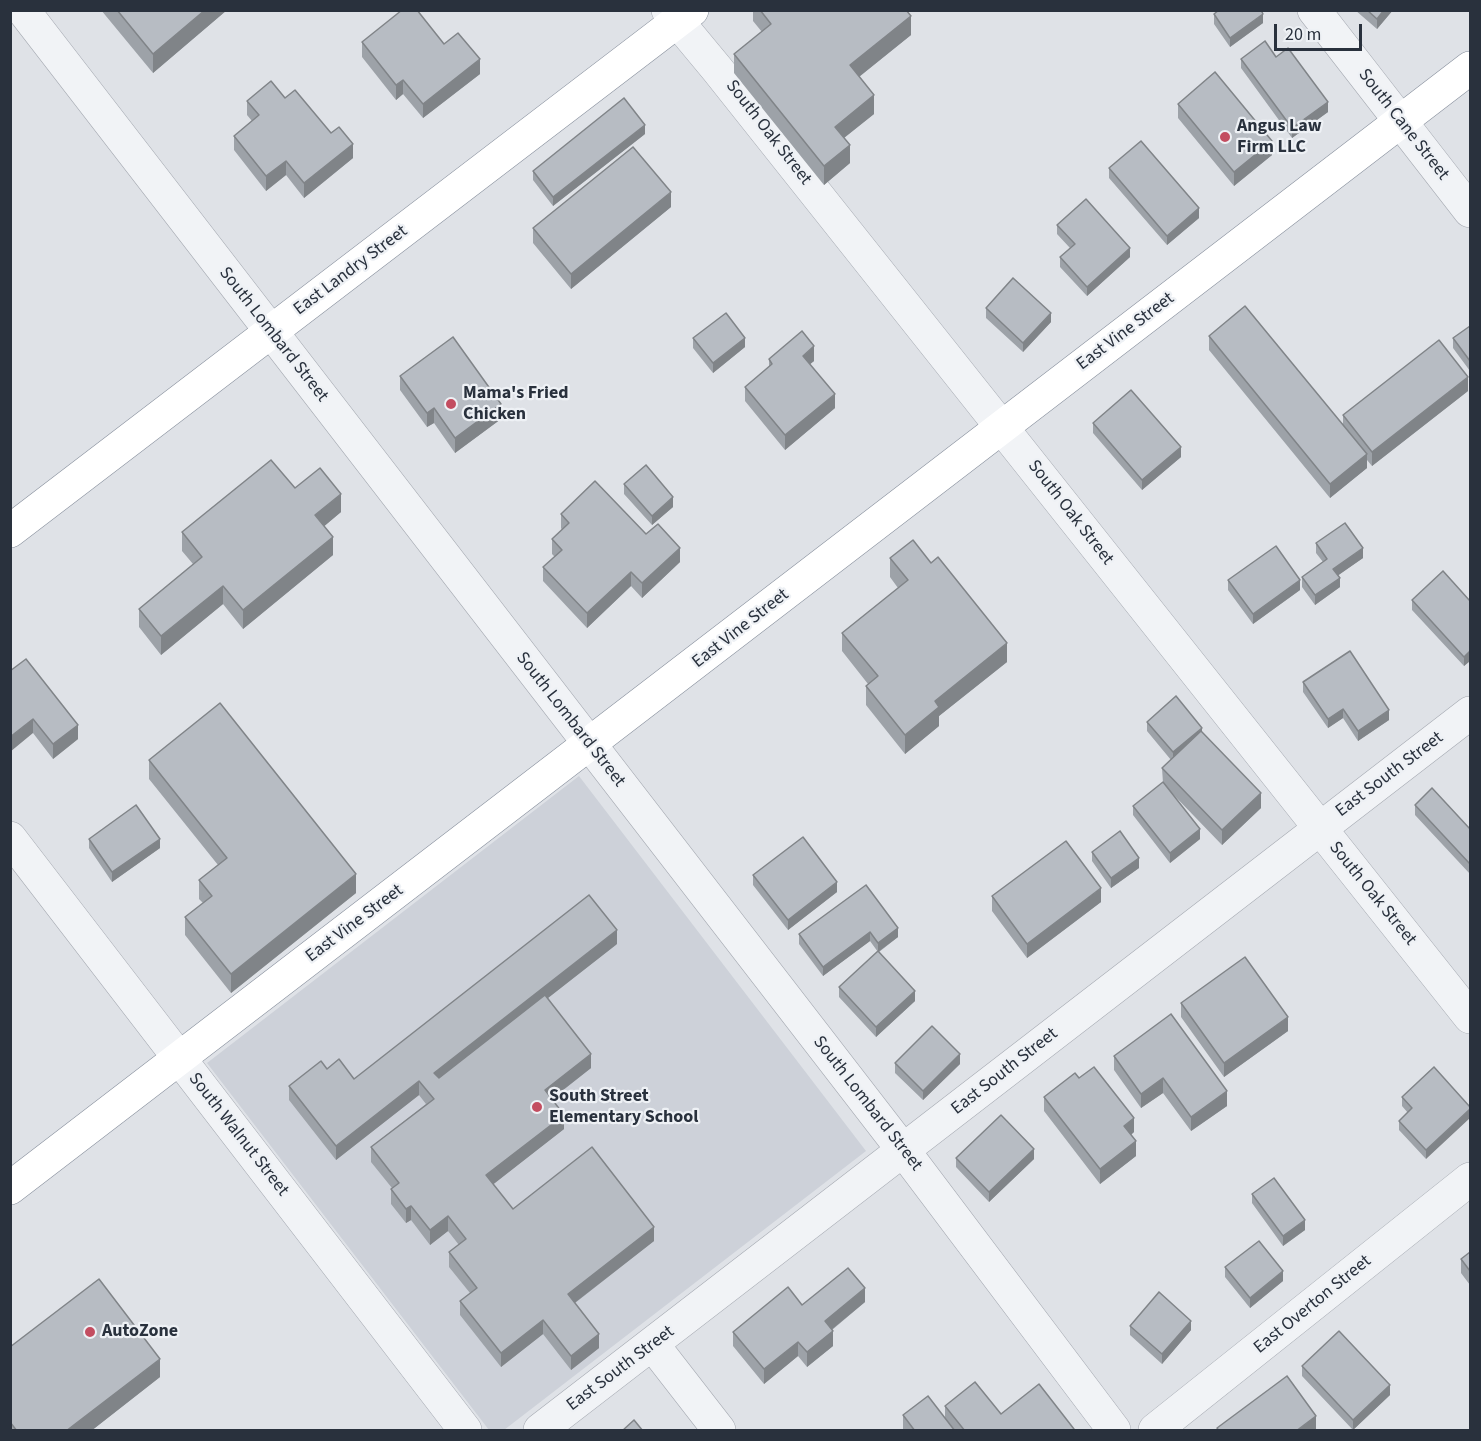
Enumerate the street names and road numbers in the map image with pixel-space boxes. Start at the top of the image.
street label: South Cane Street [1353,65,1453,185]
street label: South Oak Street [720,76,816,190]
street label: East Landry Street [290,221,412,321]
street label: South Lombard Street [214,263,332,407]
street label: East Vine Street [1073,288,1179,376]
street label: South Oak Street [1022,456,1118,570]
street label: East Vine Street [688,585,794,673]
street label: South Lombard Street [511,648,629,792]
street label: East South Street [1332,728,1448,822]
street label: South Oak Street [1324,838,1420,950]
street label: East Vine Street [302,880,408,968]
street label: East South Street [947,1024,1063,1120]
street label: South Lombard Street [808,1032,926,1176]
street label: South Walnut Street [183,1069,293,1201]
street label: East Overton Street [1250,1251,1376,1359]
street label: East South Street [563,1322,679,1416]

